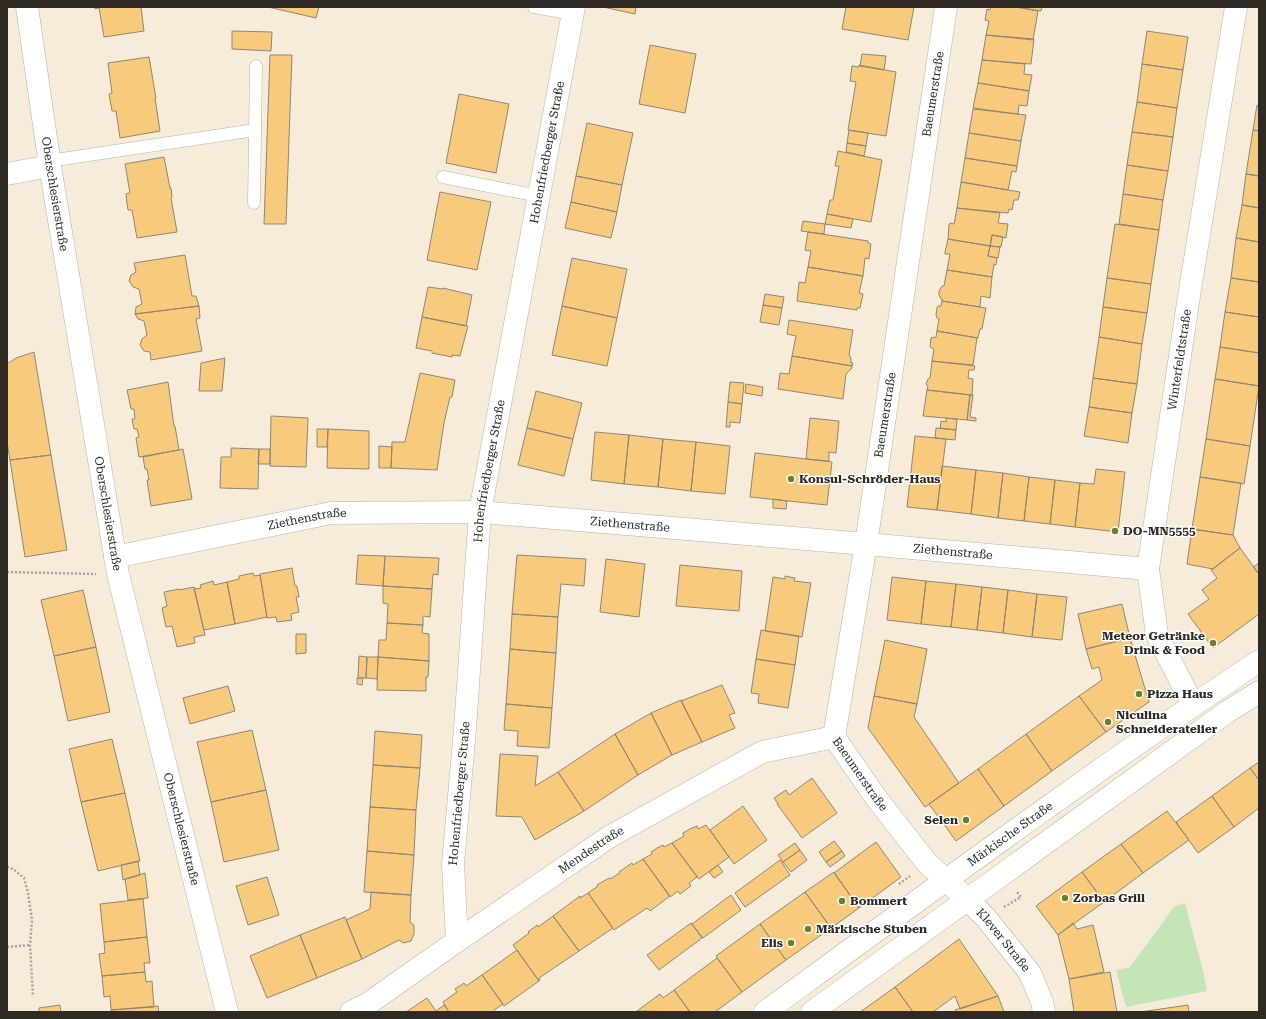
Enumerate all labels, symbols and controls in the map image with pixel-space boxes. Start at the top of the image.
street label: Baeumerstraße [919,50,947,138]
street label: Hohenfriedberger Straße [527,80,567,225]
street label: Oberschlesierstraße [39,136,71,253]
street label: Winterfeldtstraße [1165,308,1194,411]
street label: Baeumerstraße [871,371,899,459]
street label: Hohenfriedberger Straße [471,398,508,543]
street label: Oberschlesierstraße [92,455,124,572]
place label: Konsul-Schröder-Haus [799,472,941,486]
marker: Konsul-Schröder-Haus [786,474,796,484]
street label: Ziethenstraße [266,506,347,533]
street label: Ziethenstraße [590,514,671,535]
place label: DO-MN5555 [1123,524,1196,538]
marker: DO-MN5555 [1110,526,1120,536]
street label: Ziethenstraße [912,541,994,562]
place label: Meteor Getränke Drink & Food [1102,629,1205,657]
marker: Meteor Getränke Drink & Food [1208,638,1218,648]
place label: Pizza Haus [1147,687,1213,701]
marker: Pizza Haus [1134,689,1144,699]
place label: Niculina Schneideratelier [1116,708,1218,736]
marker: Niculina Schneideratelier [1103,717,1113,727]
street label: Hohenfriedberger Straße [446,720,473,866]
street label: Baeumerstraße [829,735,891,814]
street label: Oberschlesierstraße [161,771,202,887]
street label: Märkische Straße [965,798,1056,869]
place label: Selen [924,813,958,827]
marker: Selen [961,815,971,825]
street label: Mendestraße [556,823,627,877]
place label: Zorbas Grill [1073,891,1145,905]
marker: Zorbas Grill [1060,893,1070,903]
place label: Bommert [850,894,907,908]
marker: Bommert [837,896,847,906]
street label: Klever Straße [973,905,1033,975]
place label: Märkische Stuben [816,922,927,936]
marker: Märkische Stuben [803,924,813,934]
place label: Elis [761,936,783,950]
marker: Elis [786,938,796,948]

